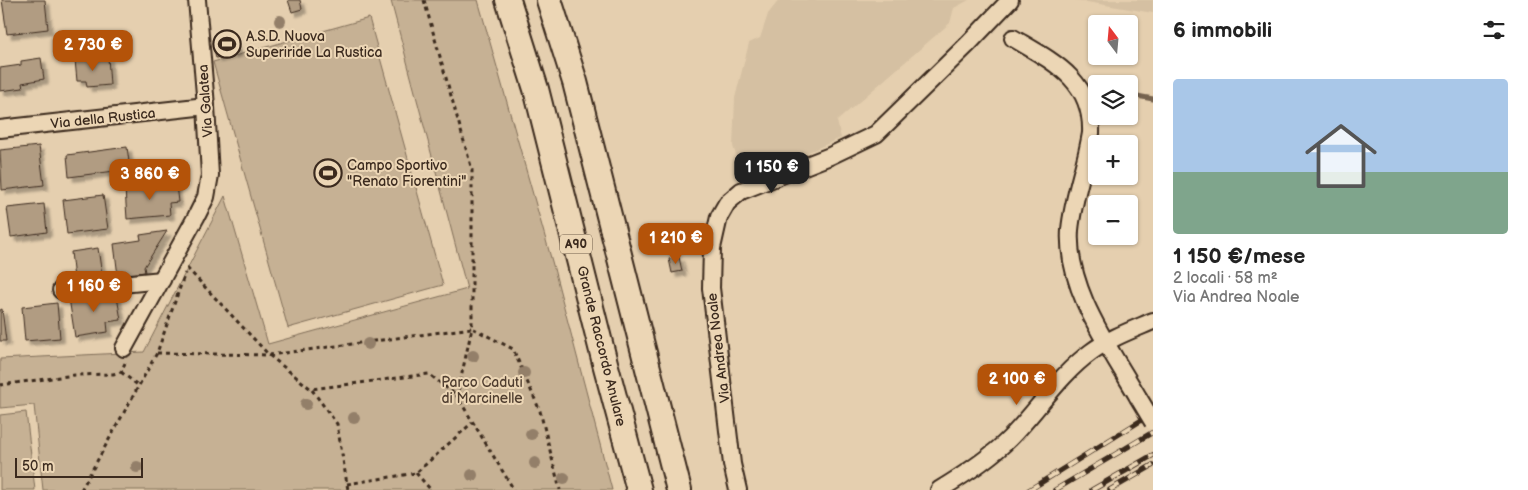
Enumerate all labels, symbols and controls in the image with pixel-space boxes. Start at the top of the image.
north arrow [1088,15,1138,65]
map controls [1088,15,1138,245]
icon: filters [1480,16,1508,44]
text: 6 immobili [1173,18,1272,43]
place label: A.S.D. Nuova Superiride La Rustica [246,28,382,61]
sports icon: A.S.D. Nuova Superiride La Rustica [212,29,242,59]
pin: 2 730 € [47,30,139,72]
text: 2 730 € [64,36,122,55]
street label: Via Galatea [194,64,217,138]
button: layers [1088,75,1138,125]
street label: Via della Rustica [50,105,156,132]
icon: home [1296,111,1386,201]
button: + [1088,135,1138,185]
pin: 1 150 € [726,152,818,194]
place label: Campo Sportivo "Renato Fiorentini" [347,157,466,190]
pin: 3 860 € [104,158,196,201]
sports icon: Campo Sportivo "Renato Fiorentini" [313,158,343,188]
text: 1 150 € [745,158,799,177]
text: 3 860 € [120,165,180,184]
button: − [1088,195,1138,245]
pin: 1 210 € [630,222,722,265]
text: 1 210 € [649,229,703,248]
road number: A90 [560,234,592,253]
text: 1 150 €/mese [1173,244,1305,269]
street label: Grande Raccordo Anulare [573,264,630,428]
text: 2 locali · 58 m² [1173,269,1278,288]
pin: 1 160 € [48,270,140,313]
text: 1 160 € [67,277,121,296]
text: Via Andrea Noale [1173,288,1299,307]
street label: Via Andrea Noale [703,292,734,404]
pin: 2 100 € [971,364,1063,406]
text: 2 100 € [989,370,1045,389]
park label: Parco Caduti di Marcinelle [441,374,523,407]
scale bar [15,455,142,478]
text: 50 m [22,458,54,475]

